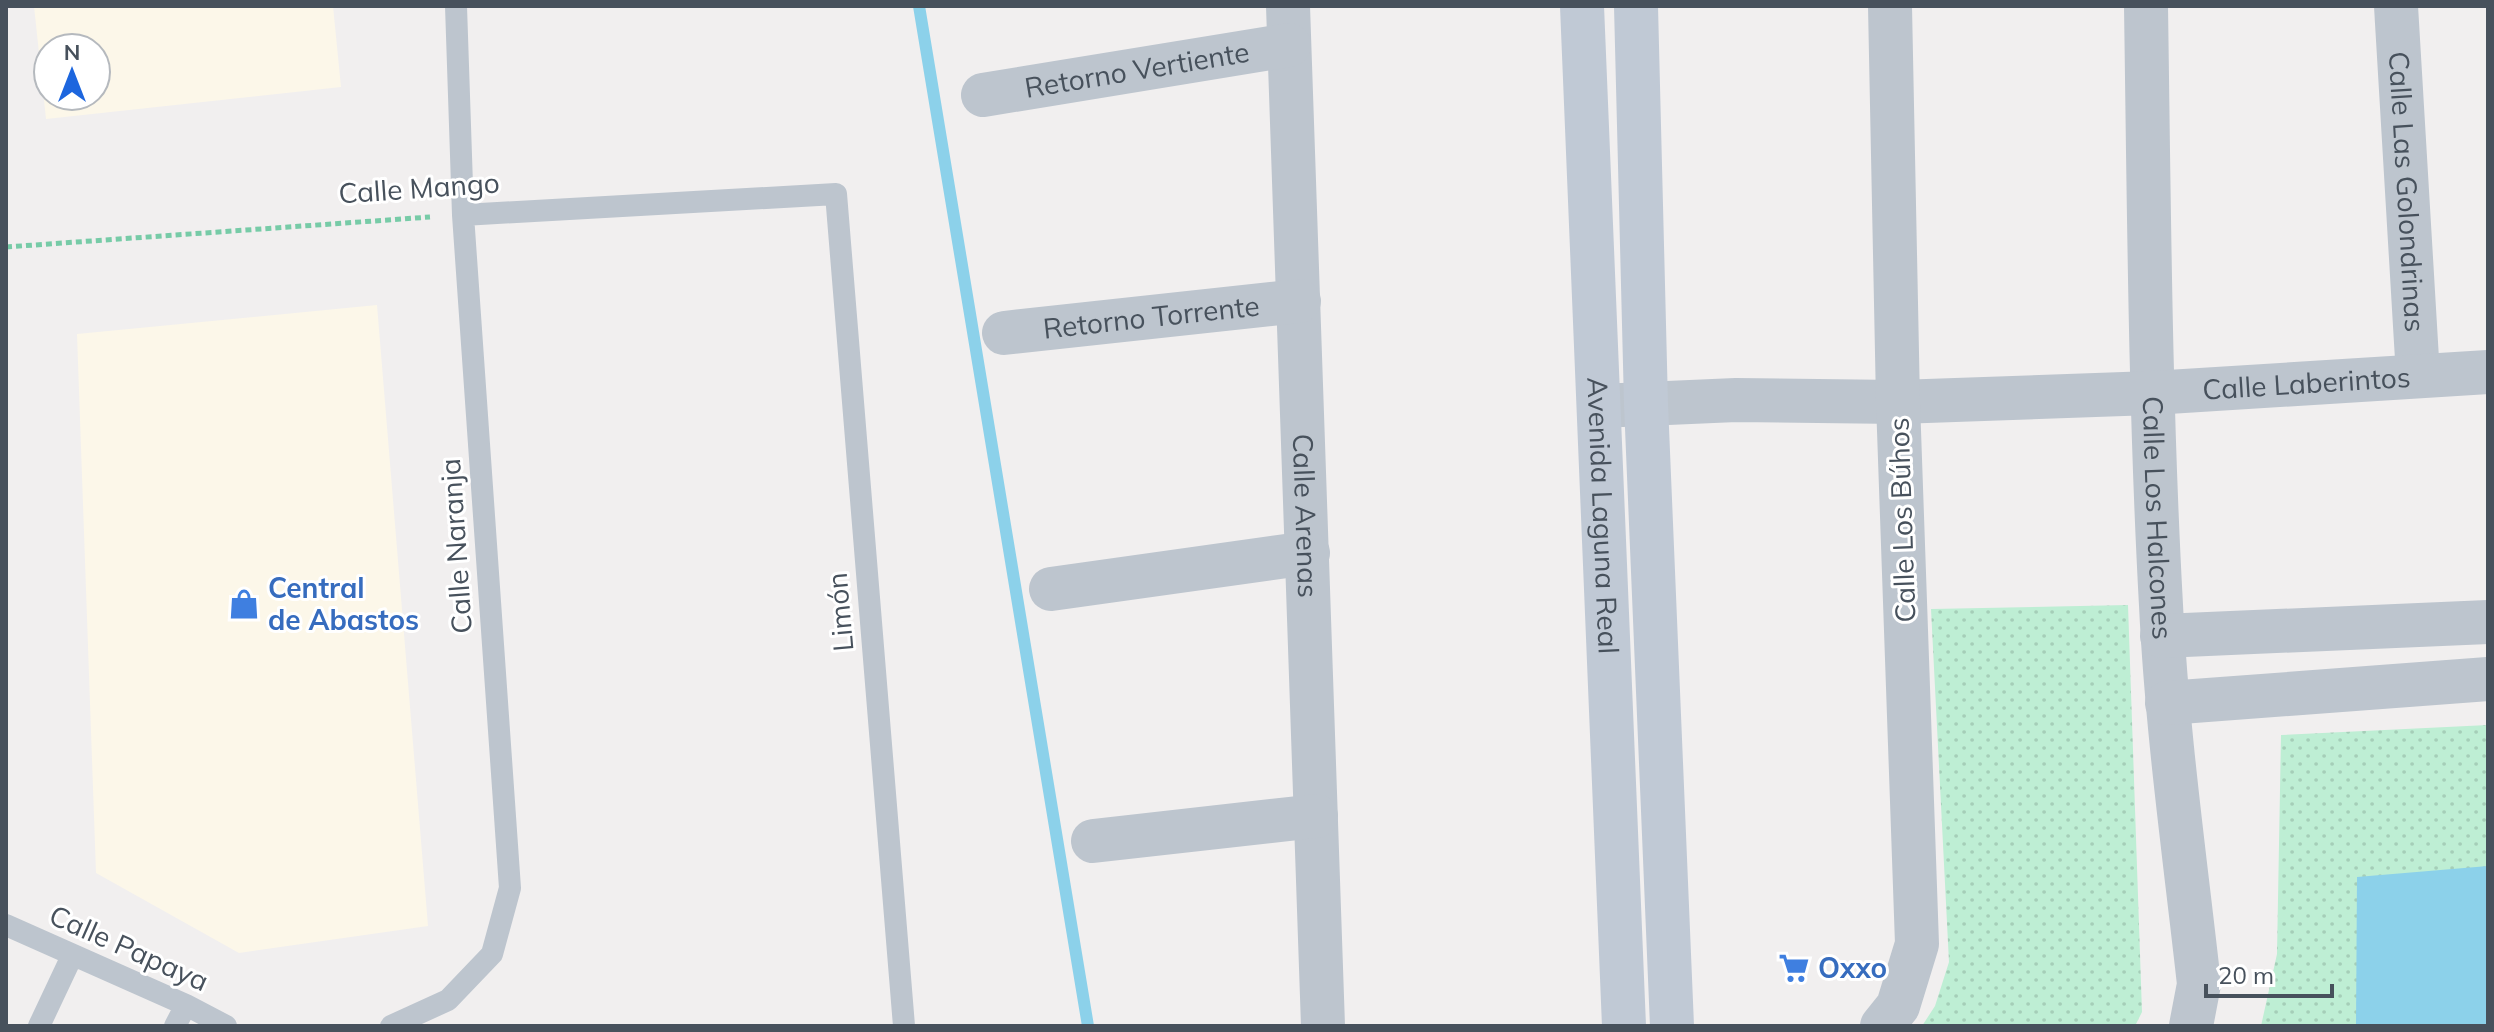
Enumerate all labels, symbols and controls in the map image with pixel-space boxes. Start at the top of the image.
north arrow [32,32,112,112]
street label: Retorno Vertiente [1022,34,1252,105]
text: N [64,38,80,66]
street label: Calle Las Golondrinas [2382,50,2433,333]
street label: Calle Mango [337,164,501,211]
street label: Retorno Torrente [1041,287,1261,346]
street label: Calle Laberintos [2201,359,2411,407]
street label: Avenida Laguna Real [1580,376,1627,655]
street label: Calle Los Halcones [2136,396,2181,641]
street label: Calle Los Búhos [1880,417,1923,623]
street label: Calle Arenas [1286,433,1326,598]
street label: Calle Naranja [432,457,479,635]
place label: Central de Abastos [268,570,419,637]
street label: Limón [819,571,860,653]
shop icon: Central de Abastos [227,587,261,621]
street label: Calle Papaya [44,897,214,998]
scale bar [2206,948,2332,998]
place label: Oxxo [1818,950,1887,985]
supermarket icon: Oxxo [1777,951,1811,985]
text: 20 m [2218,960,2274,990]

